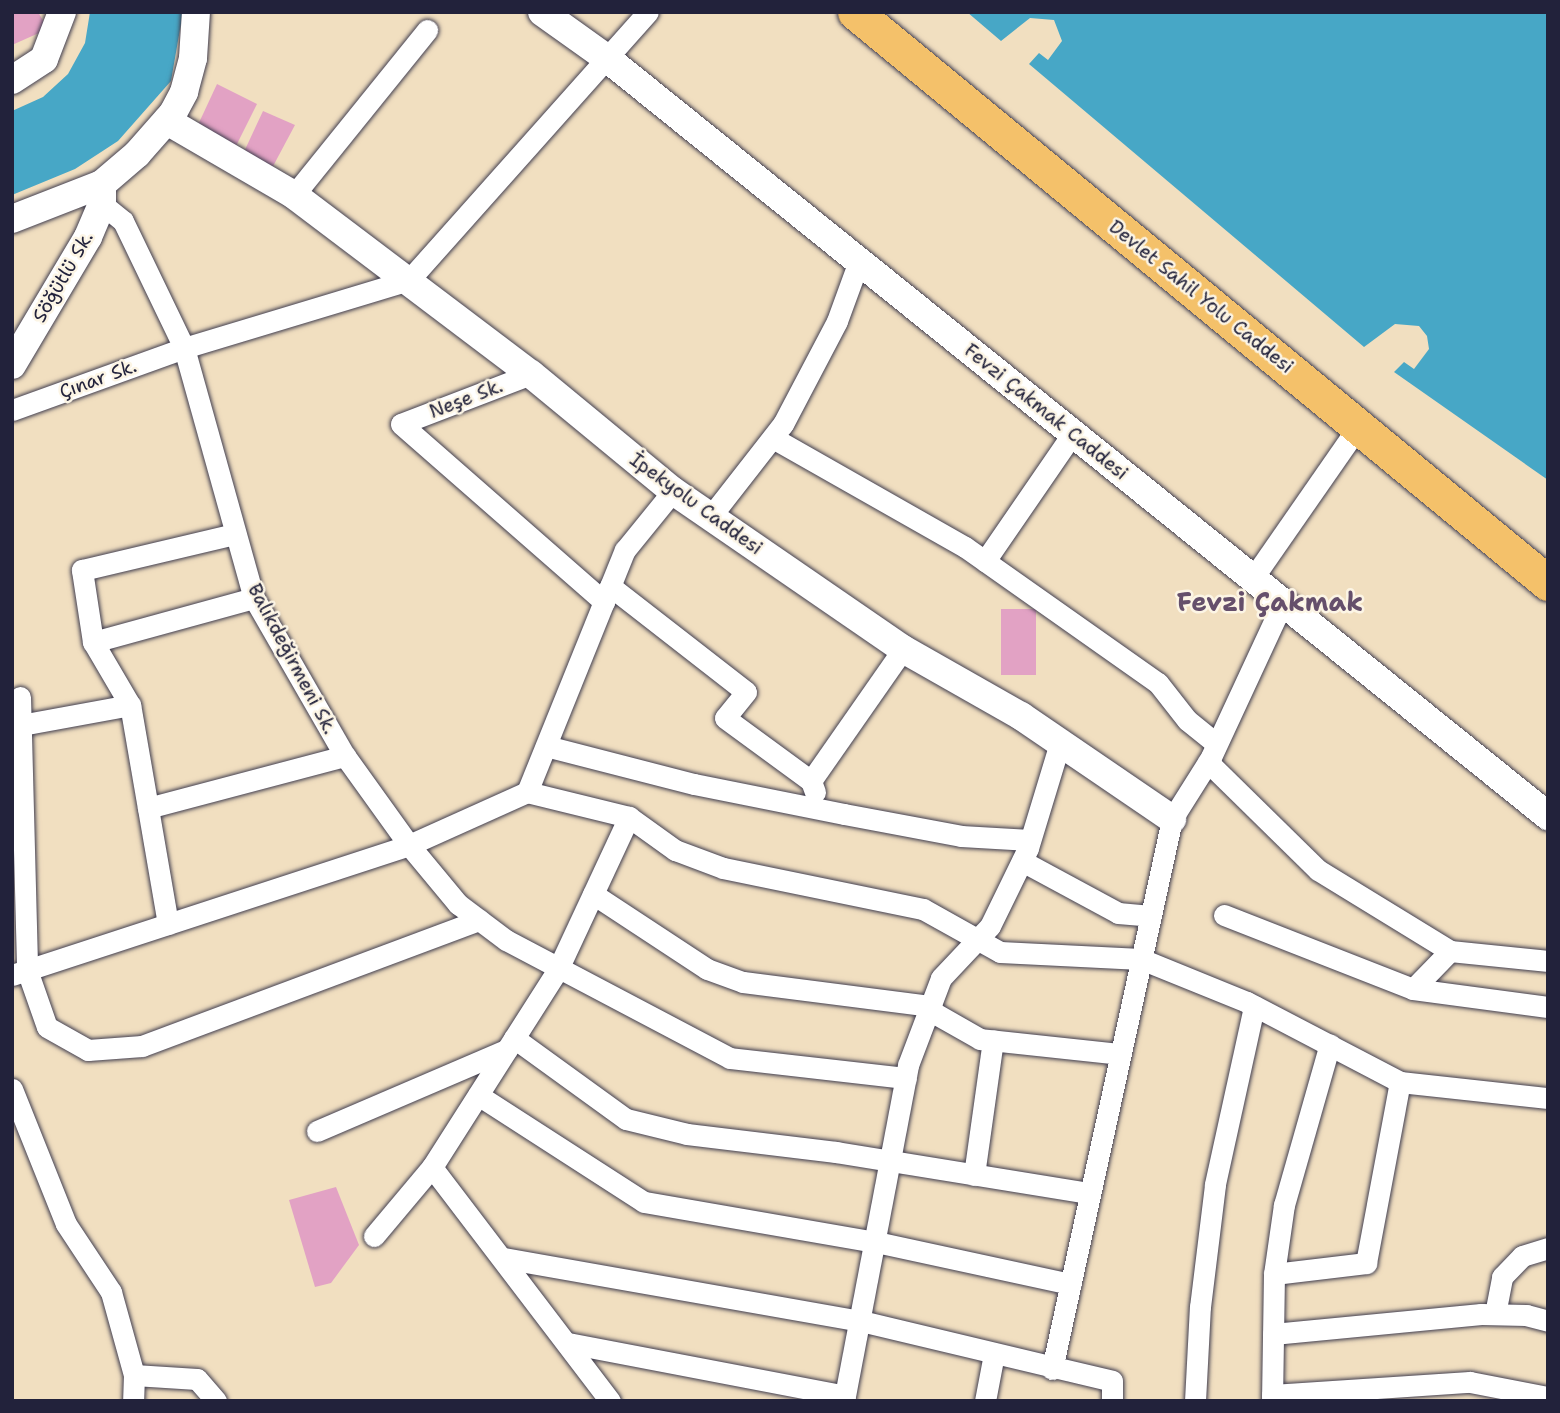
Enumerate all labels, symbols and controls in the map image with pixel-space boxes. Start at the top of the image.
street label: Devlet Sahil Yolu Caddesi [1104,216,1298,378]
street label: Söğütlü Sk. [28,228,98,326]
street label: Fevzi Çakmak Caddesi [960,339,1132,485]
street label: Çınar Sk. [56,355,140,403]
street label: Neşe Sk. [426,375,506,423]
street label: İpekyolu Caddesi [625,448,767,560]
street label: Balıkdeğirmeni Sk. [243,580,341,738]
district label: Fevzi Çakmak [1177,586,1363,618]

